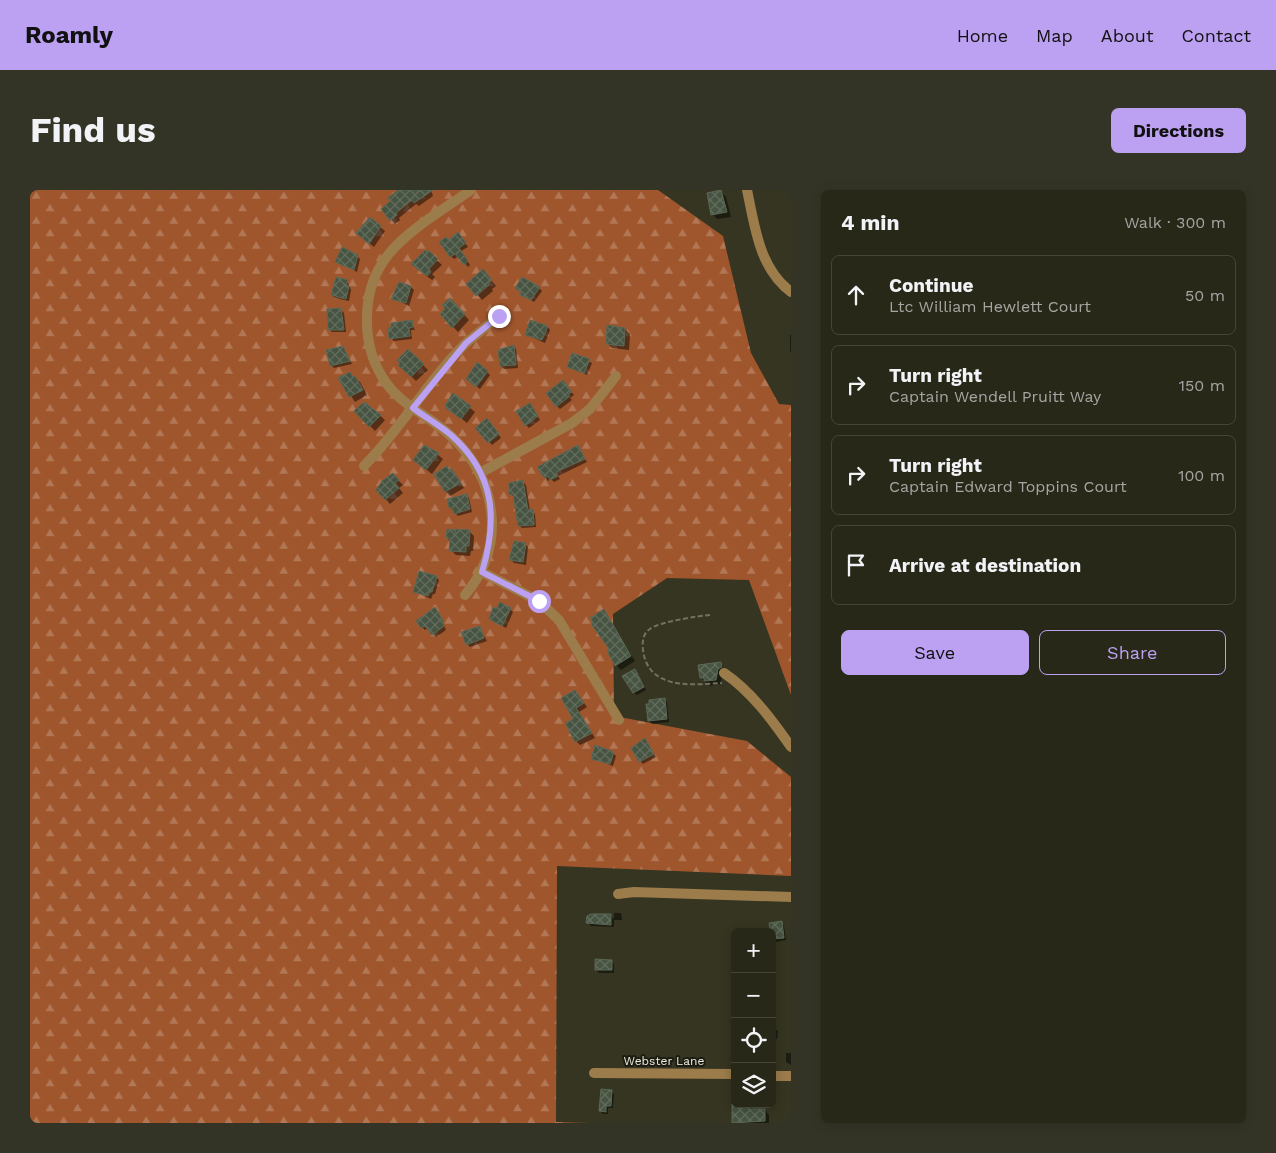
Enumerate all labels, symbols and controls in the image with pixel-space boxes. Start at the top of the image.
text: Roamly [25,21,113,49]
text: Home [957,25,1008,46]
text: Map [1036,25,1073,46]
text: About [1101,25,1153,46]
text: Contact [1181,25,1251,46]
button: Directions [1111,108,1246,153]
text: Find us [30,109,156,151]
text: 4 min [841,210,899,235]
text: Walk · 300 m [1124,213,1226,232]
text: Continue [889,274,973,297]
icon: ahead [842,281,870,309]
text: 50 m [1185,286,1225,305]
text: Ltc William Hewlett Court [889,297,1091,316]
route end [488,305,511,328]
text: Turn right [889,364,982,387]
icon: right [842,371,870,399]
text: 150 m [1179,376,1225,395]
text: Captain Wendell Pruitt Way [889,387,1101,406]
text: Turn right [889,454,982,477]
icon: right [842,461,870,489]
text: 100 m [1178,466,1225,485]
text: Captain Edward Toppins Court [889,477,1127,496]
icon: arrive [842,551,870,579]
text: Arrive at destination [889,554,1081,577]
route start [528,590,551,613]
button: Save [841,630,1029,675]
button: Share [1039,630,1226,675]
map controls [731,928,776,1108]
button: + [731,928,776,973]
button: − [731,973,776,1018]
button: locate [731,1018,776,1063]
street label: Webster Lane [624,1054,705,1068]
button: layers [731,1063,776,1108]

